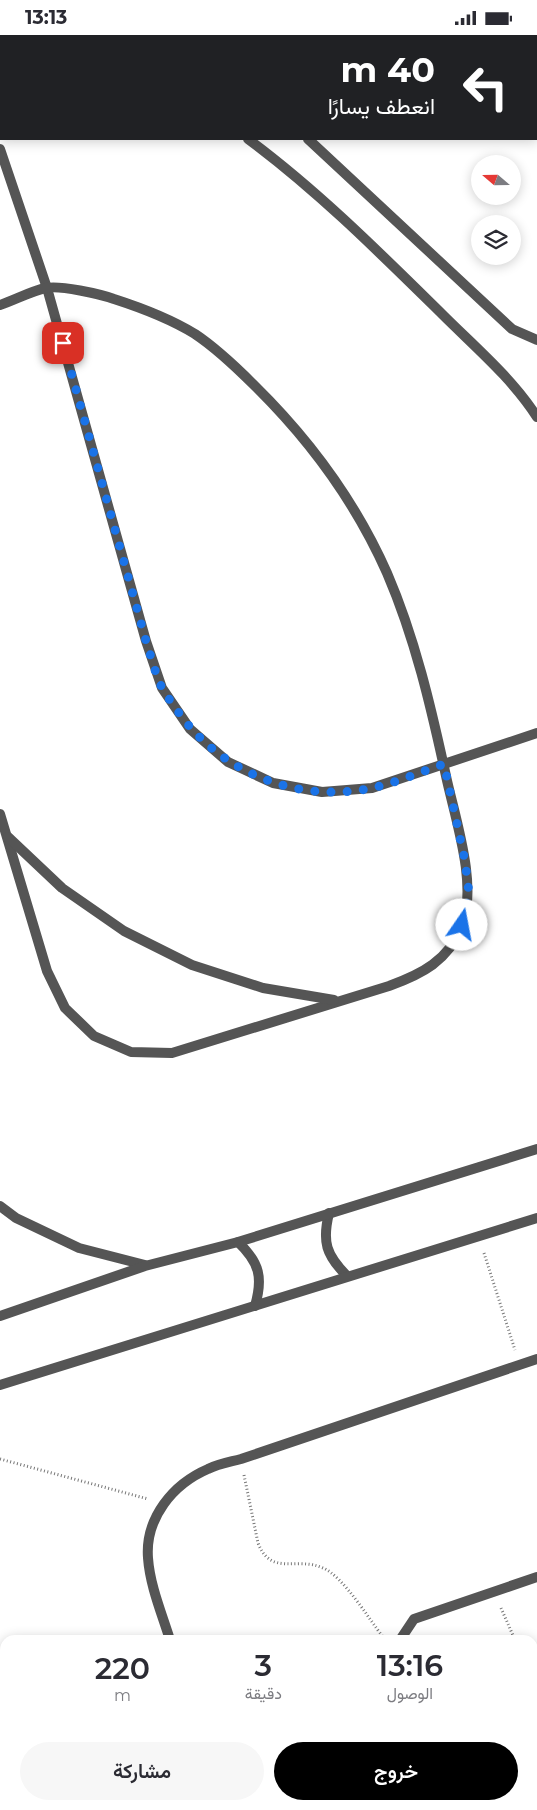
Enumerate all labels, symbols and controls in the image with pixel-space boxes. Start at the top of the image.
text: 13:13 [25,6,67,29]
text: 40 m [340,48,435,91]
icon: left [453,55,518,120]
text: انعطف يسارًا [328,93,435,120]
north arrow [471,155,521,205]
map controls [471,155,521,265]
button: layers [471,215,521,265]
pin [42,322,84,364]
icon: arrive [49,329,77,357]
position arrow [435,898,487,950]
text: 3 [255,1647,272,1684]
text: 13:16 [377,1647,443,1684]
text: 220 [95,1650,150,1687]
text: دقيقة [245,1684,282,1703]
text: الوصول [387,1684,433,1703]
text: m [114,1686,131,1705]
button: مشاركة [20,1742,264,1800]
button: خروج [274,1742,518,1800]

